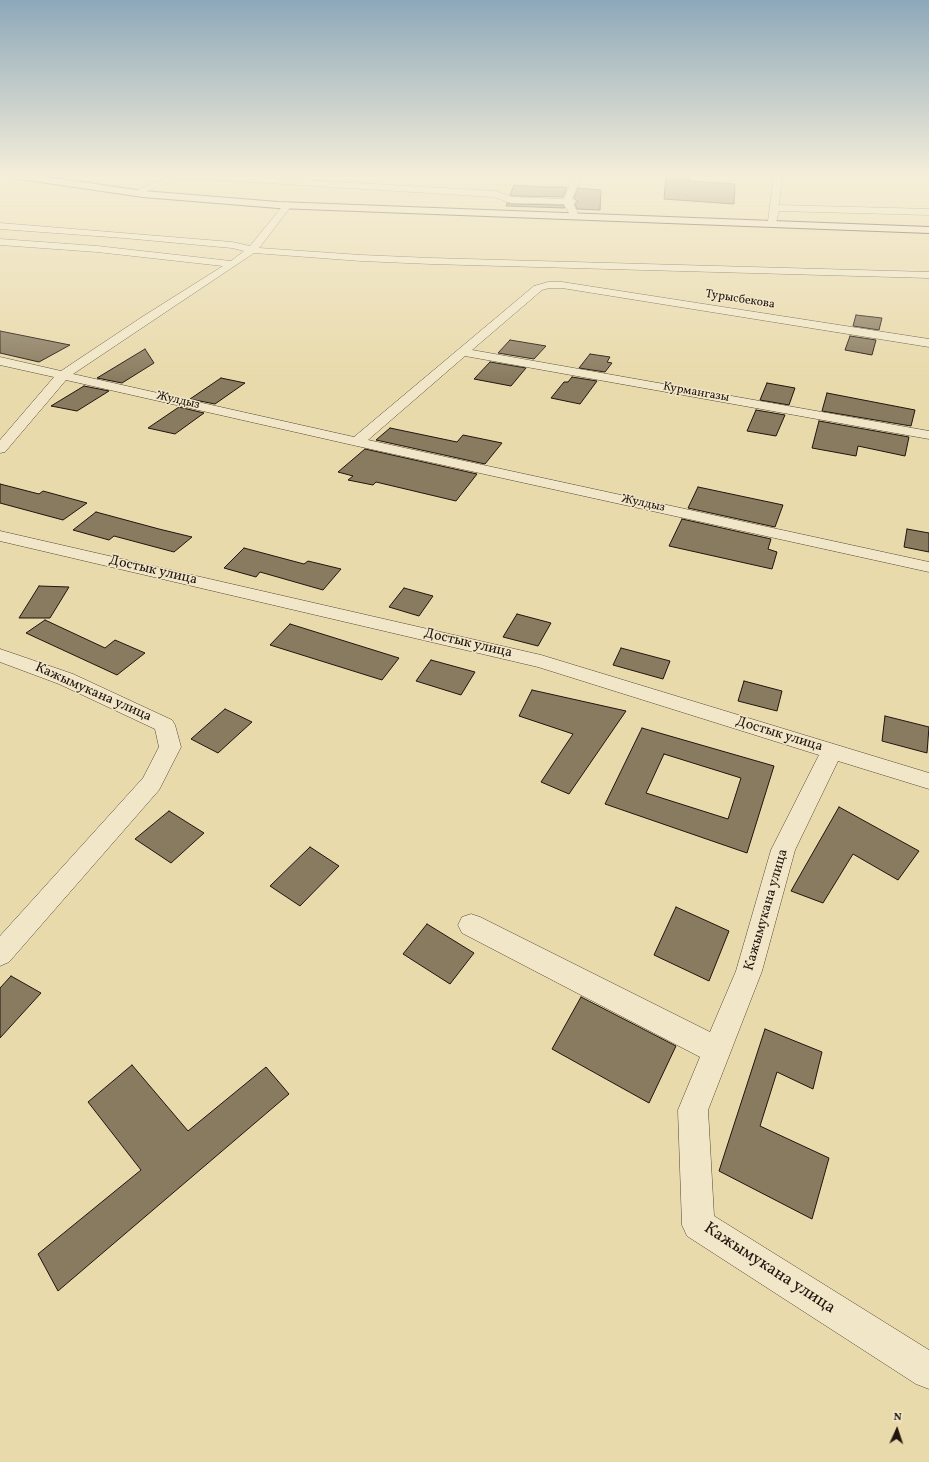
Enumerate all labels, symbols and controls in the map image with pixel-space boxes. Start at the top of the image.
street label: Турысбекова [704,287,776,313]
street label: Курмангазы [662,380,730,406]
street label: Жулдыз [155,389,201,413]
street label: Жулдыз [620,492,666,516]
street label: Достык улица [107,553,199,589]
street label: Достык улица [422,626,514,662]
street label: Кажымукана улица [32,660,154,726]
street label: Достык улица [733,714,825,756]
street label: Кажымукана улица [742,847,792,973]
street label: Кажымукана улица [699,1219,839,1319]
north arrow [877,1410,917,1450]
text: N [893,1410,902,1425]

